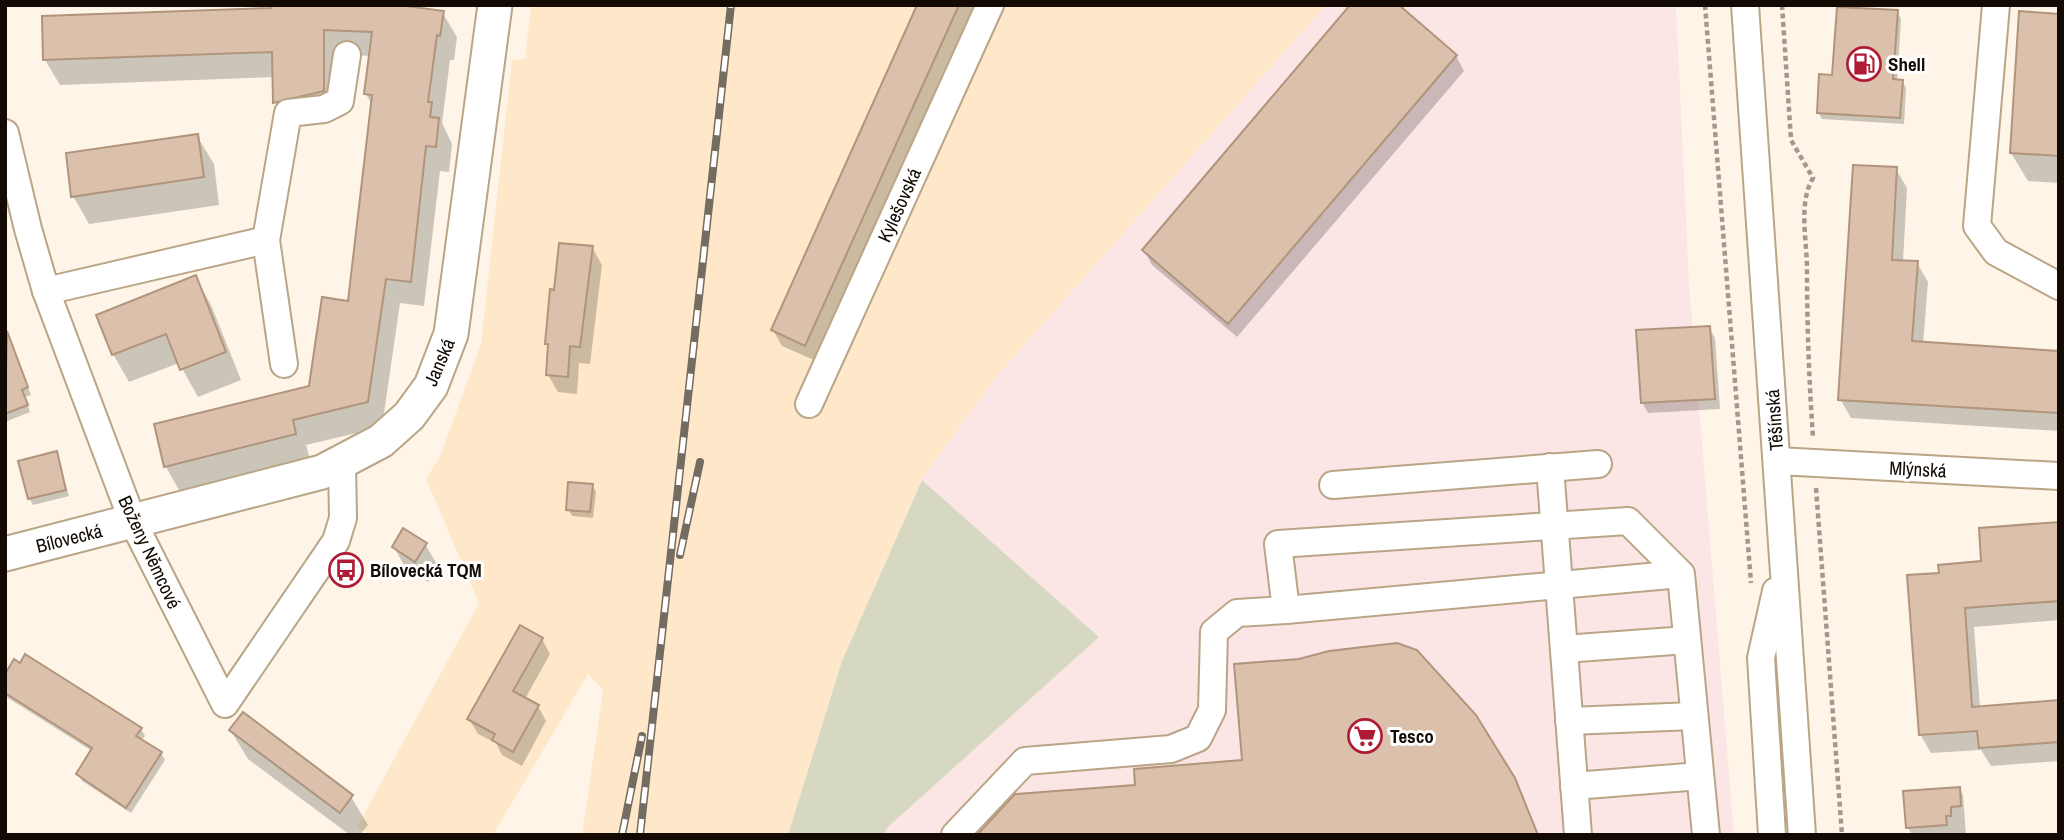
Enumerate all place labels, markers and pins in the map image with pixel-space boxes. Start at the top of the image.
fuel station icon: Shell [1845,45,1883,83]
place label: Shell [1888,51,1925,77]
bus stop icon: Bílovecká TQM [327,551,365,589]
place label: Bílovecká TQM [370,557,482,583]
supermarket icon: Tesco [1346,717,1384,755]
place label: Tesco [1390,723,1434,749]

